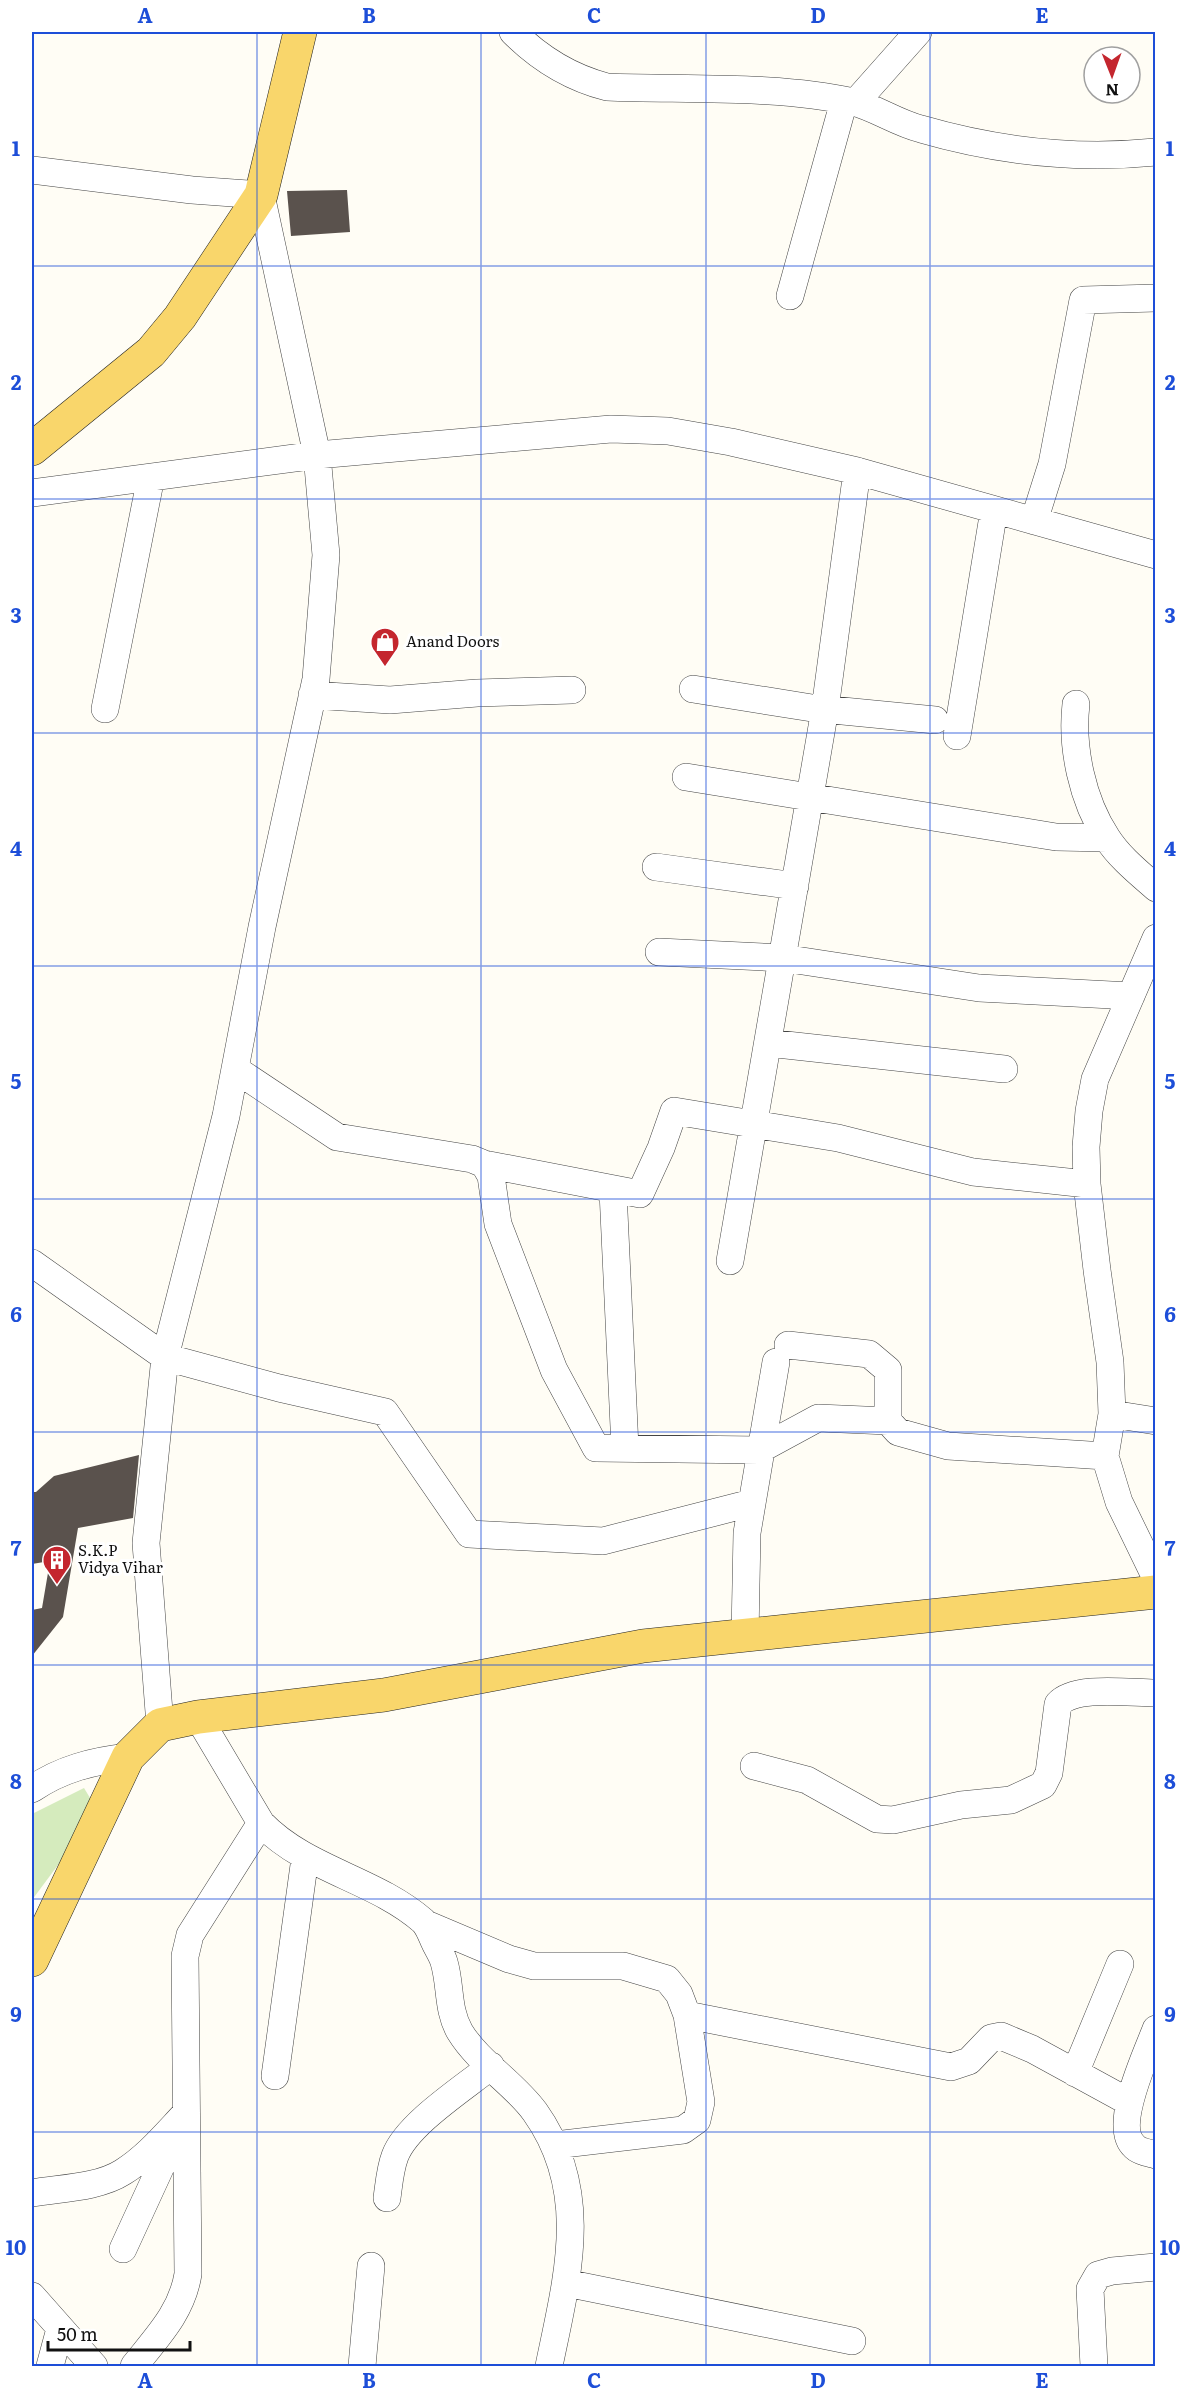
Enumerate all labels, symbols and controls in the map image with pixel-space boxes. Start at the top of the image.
text: A [137,0,153,29]
text: B [362,0,376,29]
text: C [587,0,601,29]
text: D [810,0,826,29]
text: E [1035,0,1049,29]
north arrow [1082,45,1142,105]
text: N [1105,79,1119,103]
text: 1 [12,132,20,162]
text: 1 [1166,132,1174,162]
text: 2 [11,366,22,396]
text: 2 [1165,366,1176,396]
text: 3 [10,599,22,629]
text: 3 [1164,599,1176,629]
shop icon: Anand Doors [369,626,401,668]
place label: Anand Doors [406,629,500,652]
text: 4 [10,832,22,862]
text: 4 [1164,832,1176,862]
text: 5 [11,1065,22,1095]
text: 5 [1165,1065,1176,1095]
text: 6 [10,1298,22,1328]
text: 6 [1164,1298,1176,1328]
text: 7 [11,1532,22,1562]
text: 7 [1165,1532,1176,1562]
place label: S.K.P Vidya Vihar [78,1538,163,1578]
building icon: S.K.P Vidya Vihar [41,1544,73,1586]
text: 8 [10,1765,22,1795]
text: 8 [1164,1765,1176,1795]
text: 9 [10,1998,22,2028]
text: 9 [1164,1998,1176,2028]
text: 10 [6,2231,26,2261]
text: 10 [1160,2231,1180,2261]
scale bar [48,2314,190,2352]
text: 50 m [57,2320,98,2347]
text: A [137,2364,153,2394]
text: B [362,2364,376,2394]
text: C [587,2364,601,2394]
text: D [810,2364,826,2394]
text: E [1035,2364,1049,2394]

